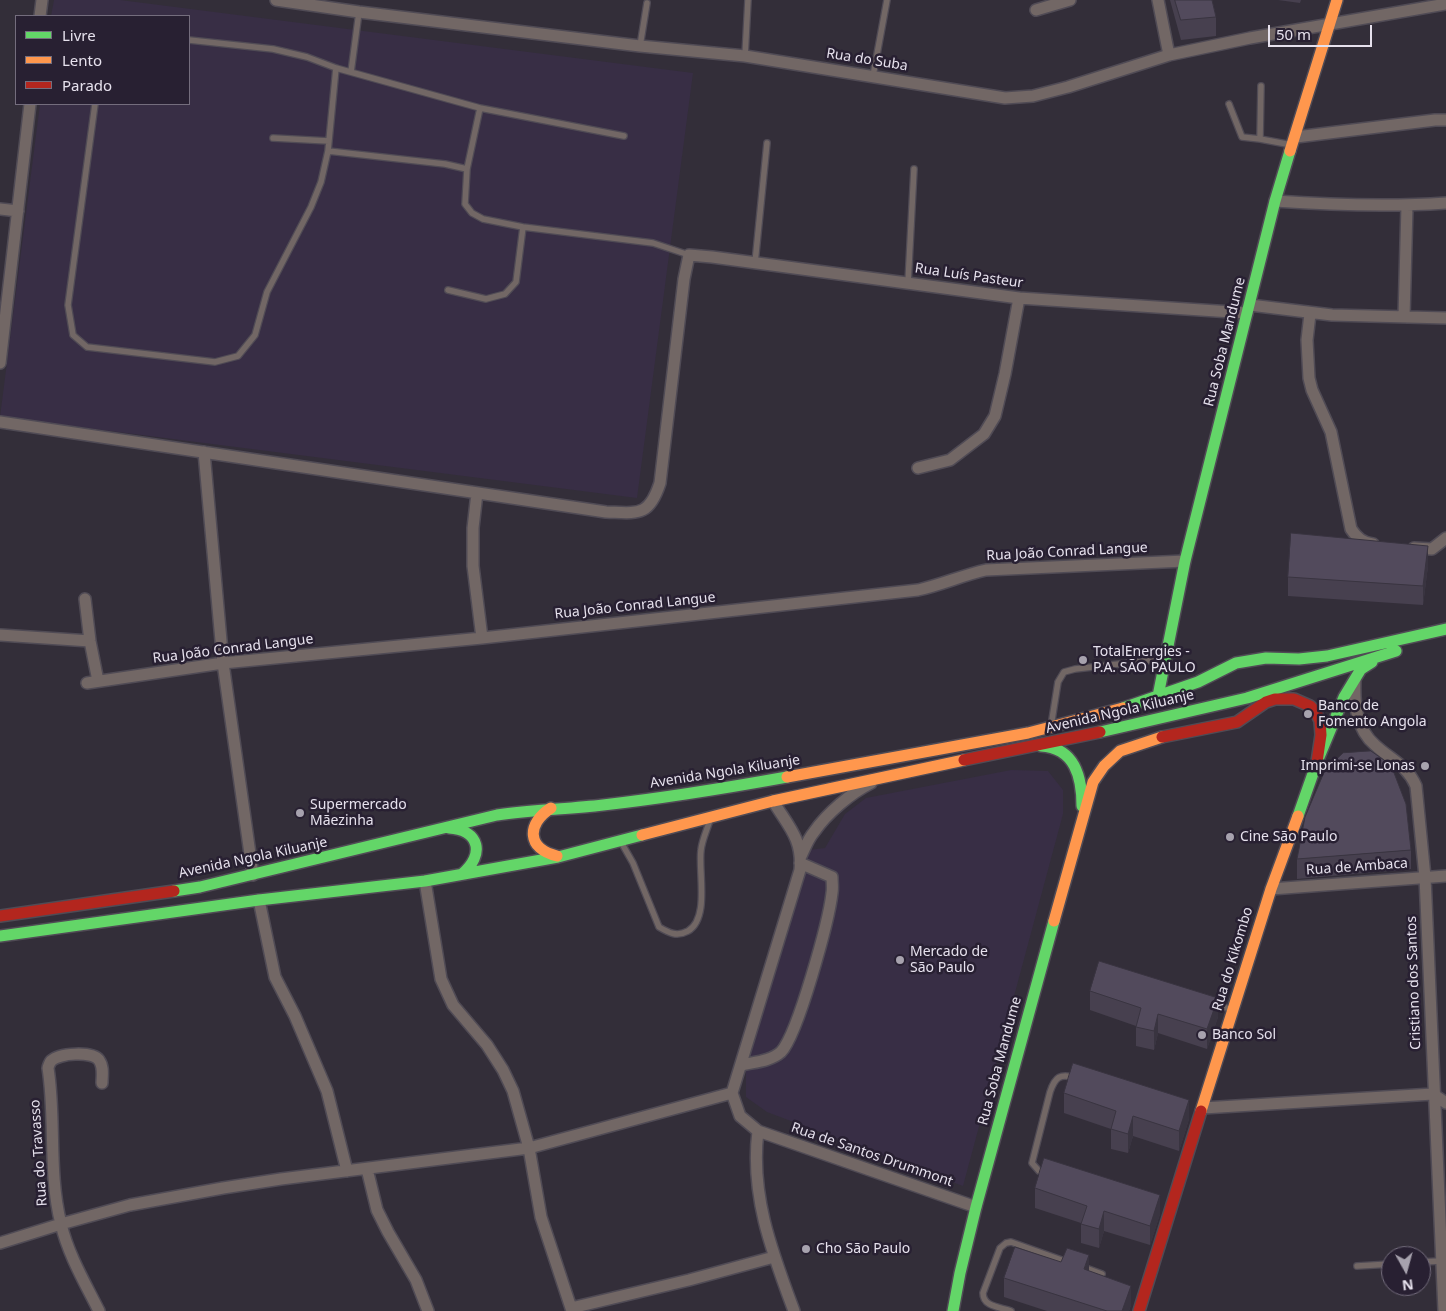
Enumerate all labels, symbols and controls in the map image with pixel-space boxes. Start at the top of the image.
legend [15,15,190,105]
scale bar [1271,15,1375,47]
text: 50 m [1276,24,1311,44]
text: Livre [62,25,96,45]
street label: Rua do Suba [825,45,909,75]
text: Lento [62,50,102,70]
text: Parado [62,75,112,95]
street label: Rua Luís Pasteur [914,260,1024,292]
street label: Rua Soba Mandume [1201,276,1249,408]
street label: Rua João Conrad Langue [986,539,1148,565]
street label: Rua João Conrad Langue [554,589,716,623]
street label: Rua João Conrad Langue [152,631,314,667]
place label: TotalEnergies - P.A. SÃO PAULO [1093,644,1196,676]
marker: TotalEnergies - P.A. SÃO PAULO [1077,654,1089,666]
street label: Avenida Ngola Kiluanje [1044,687,1196,737]
place label: Banco de Fomento Angola [1318,698,1427,730]
marker: Banco de Fomento Angola [1302,708,1314,720]
street label: Avenida Ngola Kiluanje [649,752,801,792]
place label: Imprimi-se Lonas [1301,758,1415,774]
marker: Imprimi-se Lonas [1419,760,1431,772]
place label: Supermercado Mãezinha [310,797,407,830]
marker: Supermercado Mãezinha [294,807,306,819]
place label: Cine São Paulo [1240,829,1337,845]
marker: Cine São Paulo [1224,831,1236,843]
street label: Avenida Ngola Kiluanje [177,834,329,882]
street label: Rua de Ambaca [1306,855,1408,879]
street label: Rua do Kikombo [1209,905,1257,1013]
street label: Cristiano dos Santos [1403,916,1425,1050]
place label: Mercado de São Paulo [910,944,988,976]
marker: Mercado de São Paulo [894,954,906,966]
street label: Rua Soba Mandume [975,995,1025,1127]
place label: Banco Sol [1212,1027,1276,1043]
marker: Banco Sol [1196,1029,1208,1041]
street label: Rua do Travasso [27,1099,51,1207]
street label: Rua de Santos Drummont [789,1119,955,1191]
place label: Cho São Paulo [816,1241,910,1257]
marker: Cho São Paulo [800,1243,812,1255]
north arrow [1381,1246,1431,1296]
text: N [1401,1275,1415,1296]

